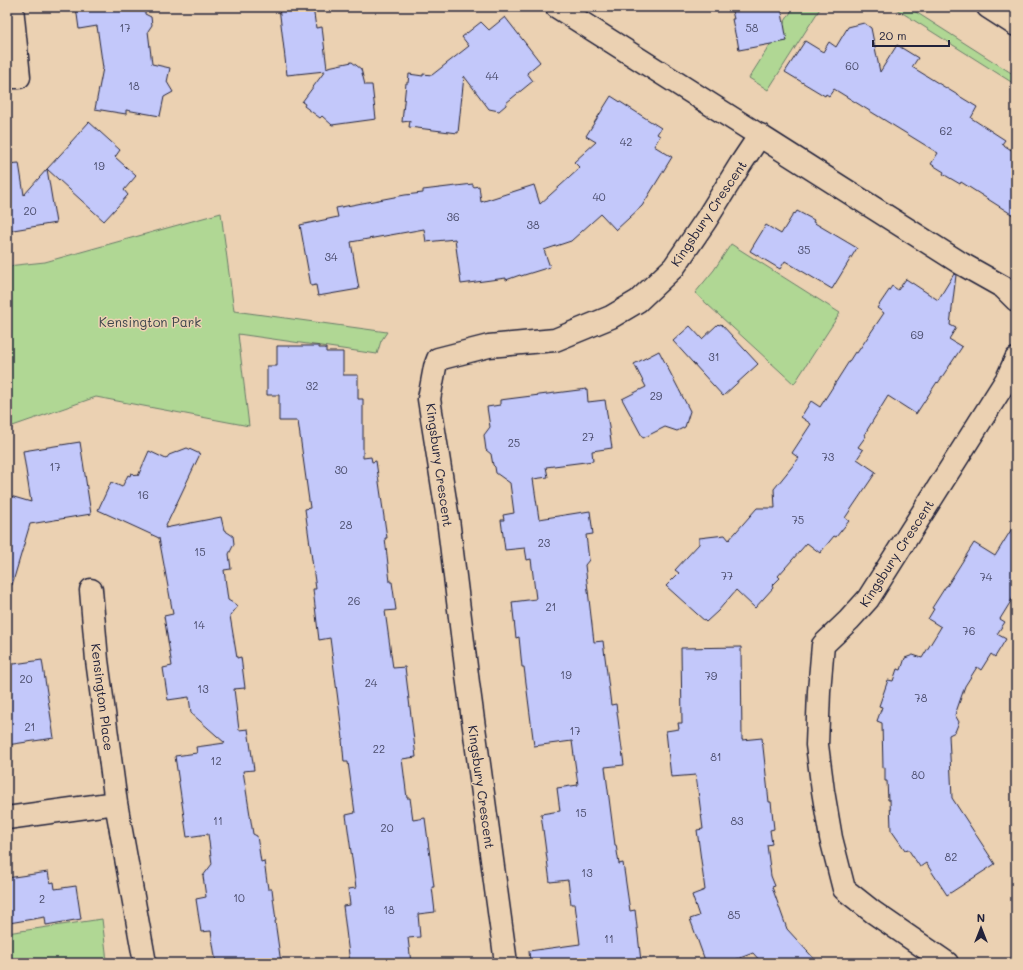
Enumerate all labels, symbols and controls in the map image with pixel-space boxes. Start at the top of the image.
house number: 17 [119,20,131,35]
house number: 58 [745,20,759,35]
scale bar [873,22,949,48]
text: 20 m [879,27,907,43]
house number: 60 [845,58,859,73]
house number: 44 [486,68,499,83]
house number: 18 [128,78,140,93]
house number: 62 [940,123,952,138]
house number: 42 [620,134,632,149]
street label: Kingsbury Crescent [666,156,750,269]
house number: 19 [93,158,105,173]
house number: 40 [592,189,606,204]
house number: 20 [24,203,37,218]
house number: 36 [446,209,460,224]
house number: 38 [526,217,540,232]
house number: 35 [798,242,810,257]
house number: 34 [325,249,338,264]
park label: Kensington Park [99,313,201,330]
house number: 69 [910,327,924,342]
house number: 31 [708,349,720,364]
house number: 32 [306,378,318,393]
house number: 29 [650,388,663,403]
street label: Kingsbury Crescent [423,402,457,528]
house number: 27 [582,429,594,444]
house number: 25 [508,435,520,450]
house number: 73 [822,449,835,464]
house number: 17 [49,459,61,474]
house number: 30 [334,462,348,477]
house number: 16 [137,487,149,502]
street label: Kingsbury Crescent [855,496,937,610]
house number: 75 [792,512,804,527]
house number: 28 [340,517,353,532]
house number: 23 [538,535,551,550]
house number: 15 [194,544,206,559]
house number: 77 [721,568,733,583]
house number: 74 [980,569,993,584]
house number: 26 [348,593,360,608]
house number: 21 [545,599,557,614]
house number: 14 [193,617,205,632]
house number: 76 [963,623,975,638]
street label: Kensington Place [88,642,118,752]
house number: 19 [560,667,572,682]
house number: 79 [705,668,718,683]
house number: 20 [20,671,33,686]
house number: 24 [365,675,378,690]
house number: 13 [197,681,209,696]
house number: 78 [915,690,928,705]
house number: 21 [24,719,36,734]
house number: 17 [569,723,581,738]
street label: Kingsbury Crescent [465,724,499,850]
house number: 22 [373,741,385,756]
house number: 81 [710,749,722,764]
house number: 12 [210,753,222,768]
house number: 80 [911,767,925,782]
house number: 15 [575,805,587,820]
house number: 11 [213,813,223,828]
house number: 83 [730,813,744,828]
house number: 20 [381,820,394,835]
house number: 82 [945,849,957,864]
house number: 13 [581,865,593,880]
house number: 10 [233,890,245,905]
house number: 2 [39,891,45,906]
house number: 18 [383,902,395,917]
house number: 85 [727,907,741,922]
north arrow [961,908,1001,948]
text: N [977,910,985,925]
house number: 11 [604,931,614,946]

